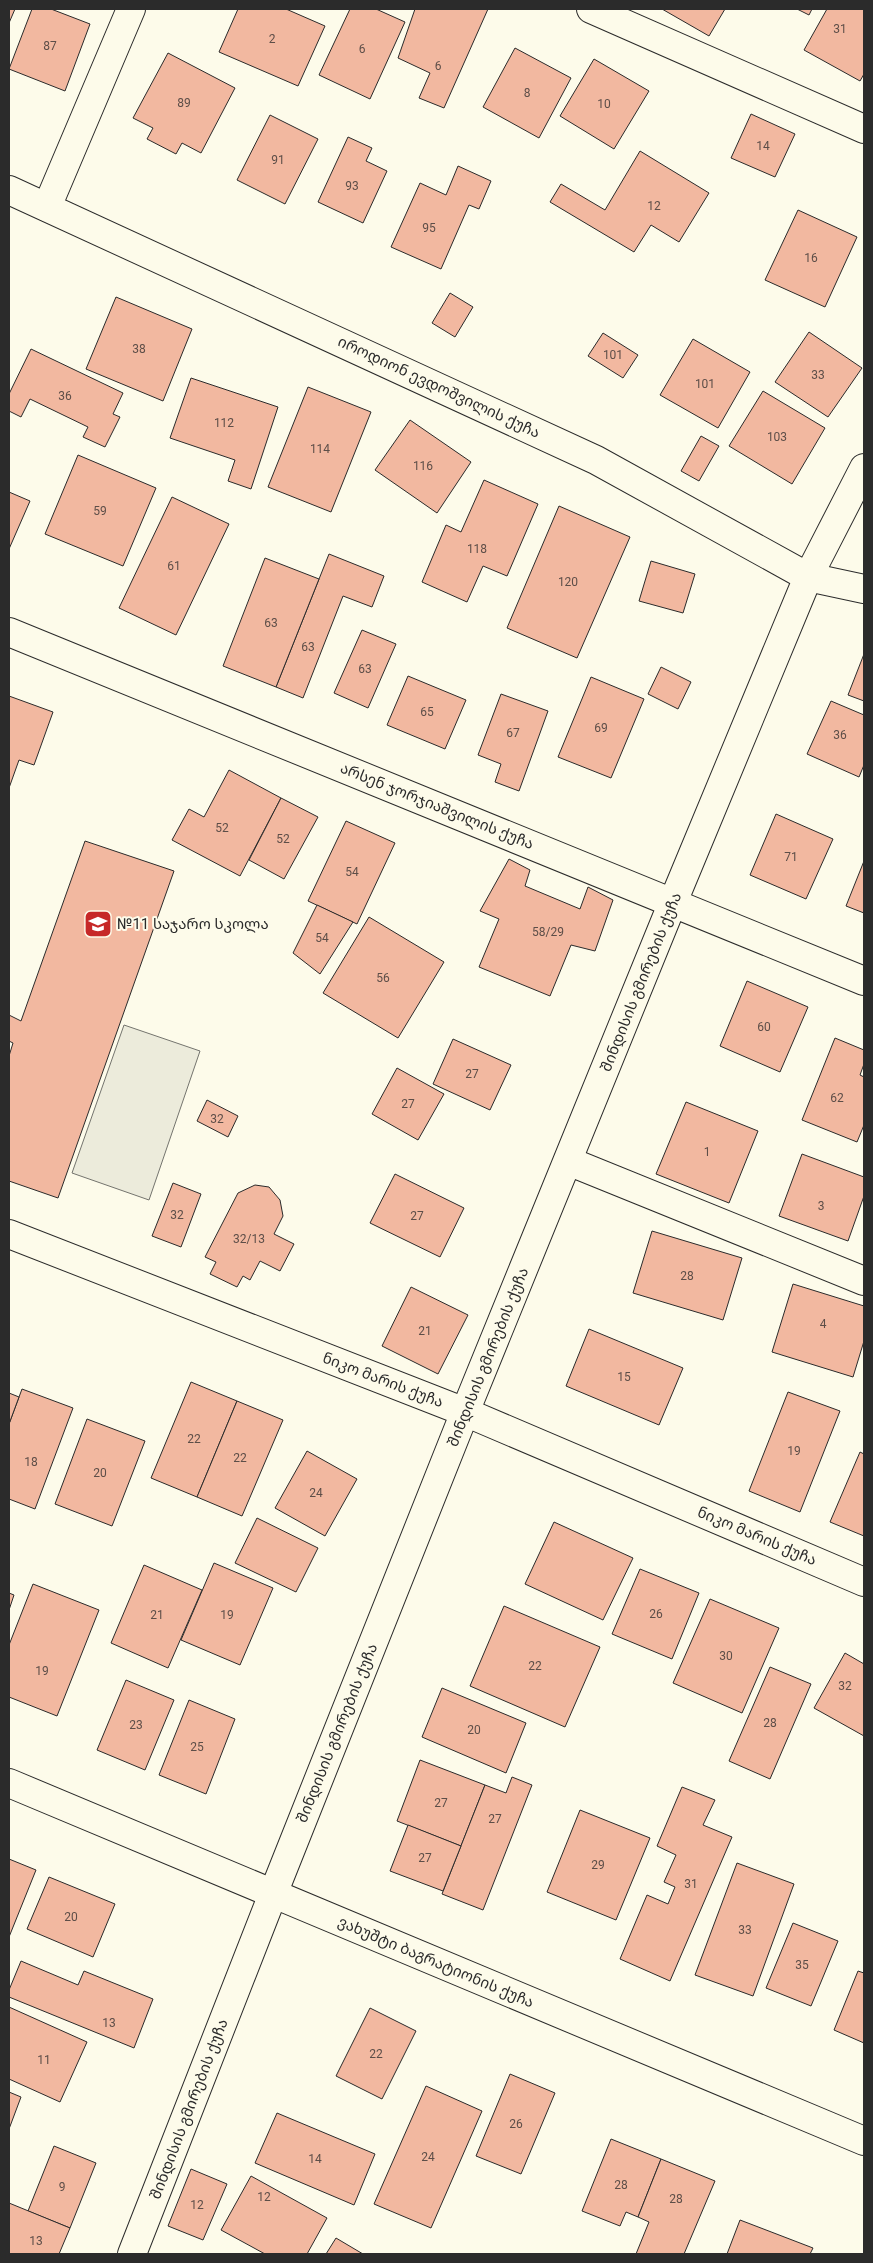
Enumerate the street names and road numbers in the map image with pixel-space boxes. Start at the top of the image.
street label: იროდიონ ევდოშვილის ქუჩა [335,332,543,442]
street label: არსენ ჯორჯიაშვილის ქუჩა [338,759,536,853]
street label: შინდისის გმირების ქუჩა [597,890,685,1074]
street label: შინდისის გმირების ქუჩა [444,1265,532,1449]
street label: ნიკო მარის ქუჩა [320,1349,446,1411]
street label: ნიკო მარის ქუჩა [695,1503,819,1569]
street label: შინდისის გმირების ქუჩა [293,1641,381,1825]
street label: ვახუშტი ბაგრატიონის ქუჩა [335,1912,537,2012]
street label: შინდისის გმირების ქუჩა [146,2016,232,2202]

